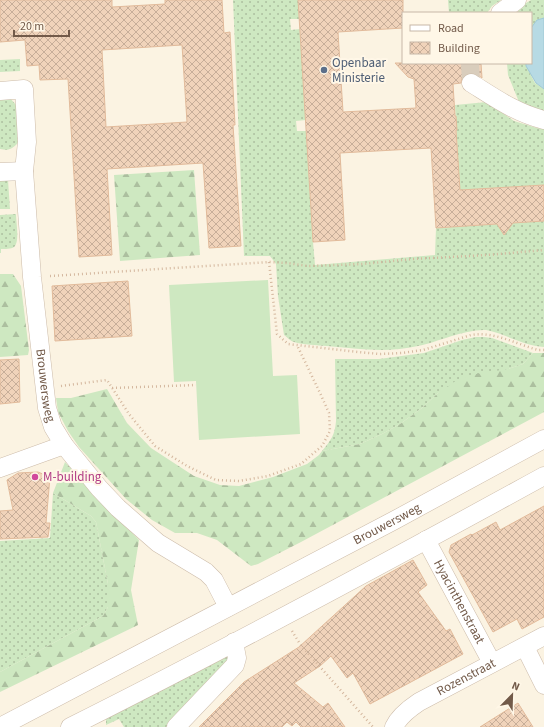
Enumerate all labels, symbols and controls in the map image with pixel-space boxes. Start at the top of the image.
scale bar [14,12,69,38]
legend [402,12,532,64]
text: 20 m [20,18,44,35]
text: Road [438,20,464,37]
text: Building [438,40,480,57]
place label: Openbaar Ministerie [332,54,387,87]
marker: Openbaar Ministerie [319,65,329,75]
street label: Brouwersweg [31,348,60,425]
place label: M-building [43,468,102,486]
marker: M-building [30,472,40,482]
street label: Brouwersweg [350,498,424,549]
street label: Hyacinthenstraat [429,556,489,648]
street label: Rozenstraat [433,654,499,700]
north arrow [492,675,532,715]
text: N [509,678,522,695]

